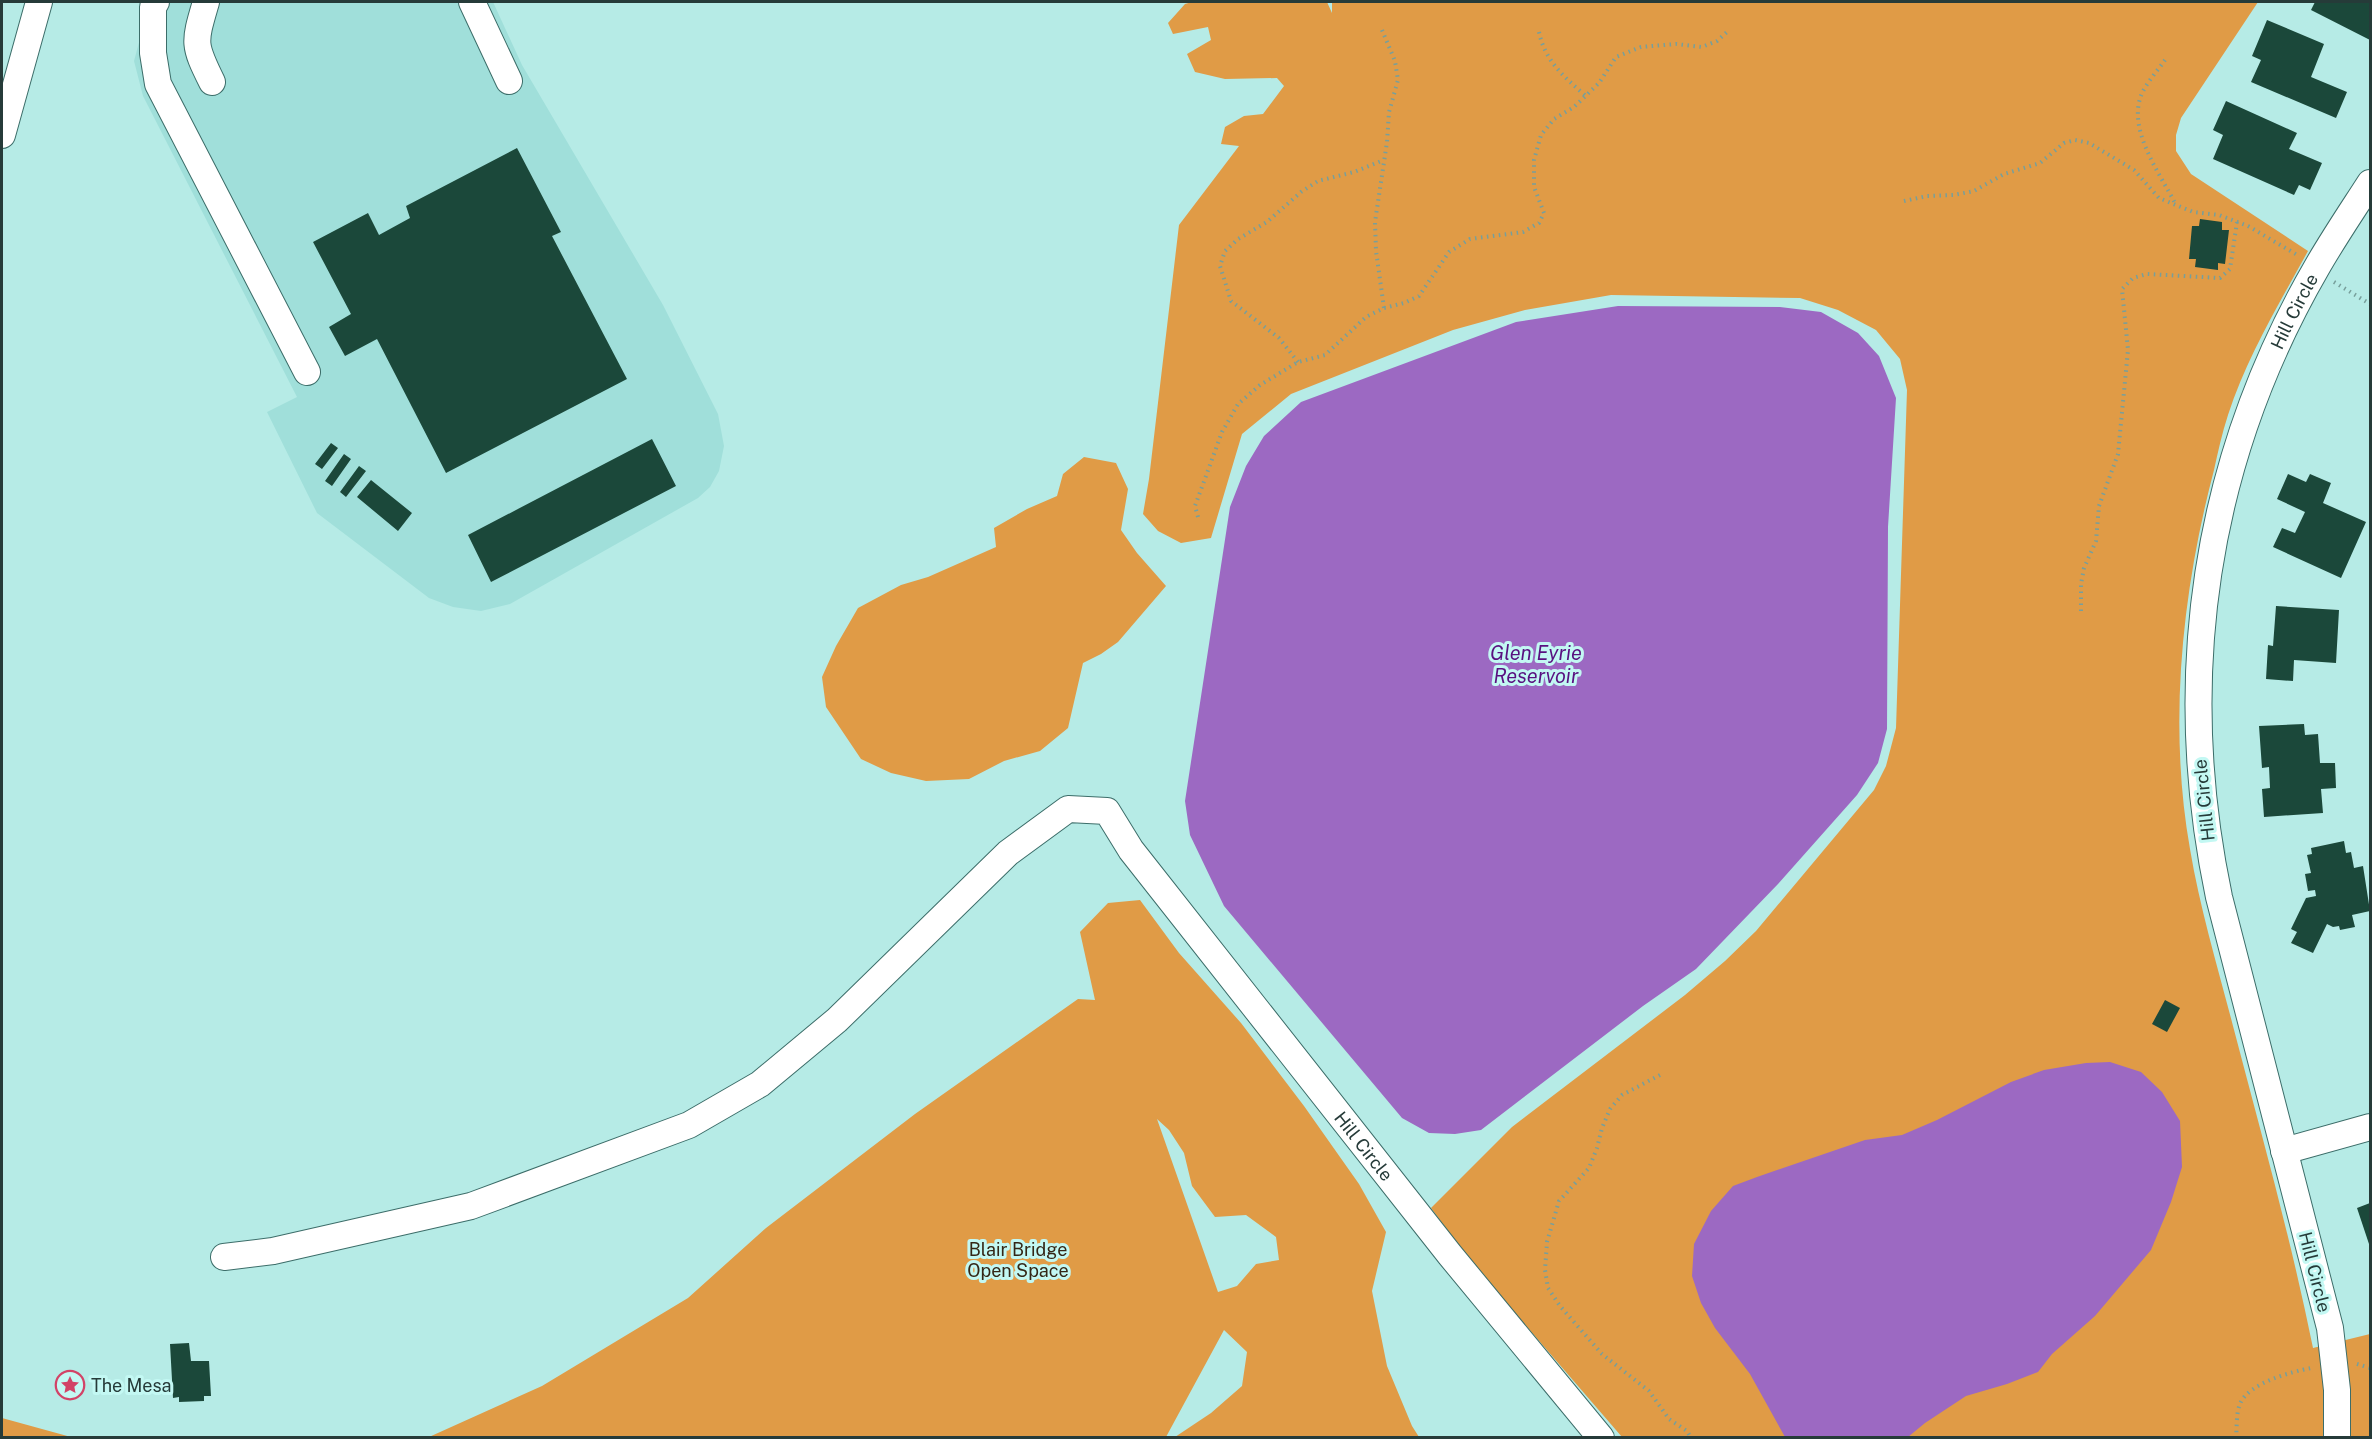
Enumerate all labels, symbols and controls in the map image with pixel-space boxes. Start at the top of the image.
street label: Hill Circle [2266,270,2322,352]
water label: Glen Eyrie Reservoir [1490,641,1582,688]
street label: Hill Circle [2189,758,2219,842]
street label: Hill Circle [1330,1107,1398,1185]
street label: Hill Circle [2295,1230,2335,1314]
park label: Blair Bridge Open Space [967,1239,1069,1281]
place icon: The Mesa [54,1369,86,1401]
place label: The Mesa [91,1375,172,1396]

